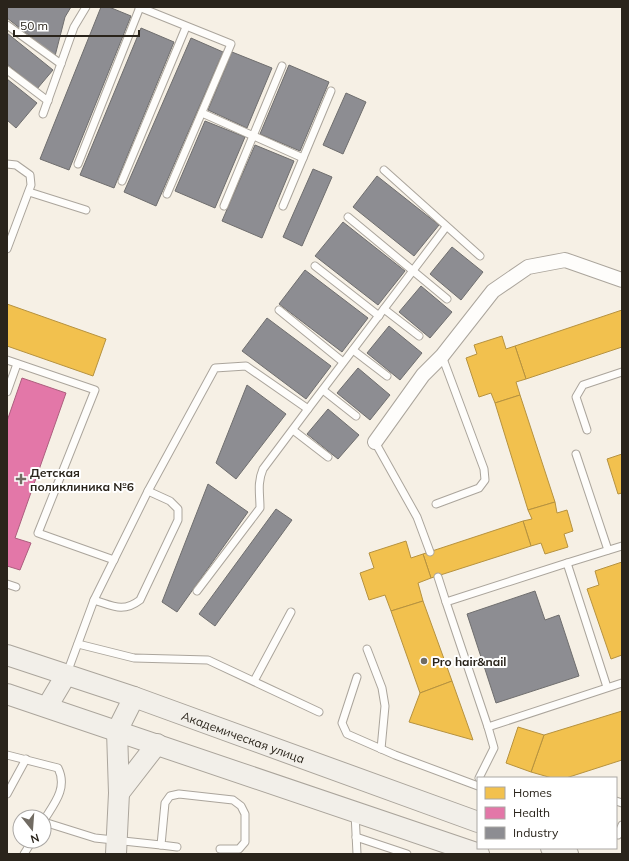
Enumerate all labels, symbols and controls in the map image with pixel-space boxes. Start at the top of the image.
scale bar [14,12,139,38]
text: 50 m [20,18,48,33]
place label: Детская поликлиника №6 [30,465,134,494]
marker: Детская поликлиника №6 [15,473,27,485]
place label: Pro hair&nail [432,654,506,669]
marker: Pro hair&nail [419,656,429,666]
street label: Академическая улица [180,707,307,766]
legend [477,777,617,849]
text: Homes [513,785,552,800]
text: Health [513,805,550,820]
north arrow [12,809,52,849]
text: Industry [513,825,559,840]
text: N [29,831,41,846]

